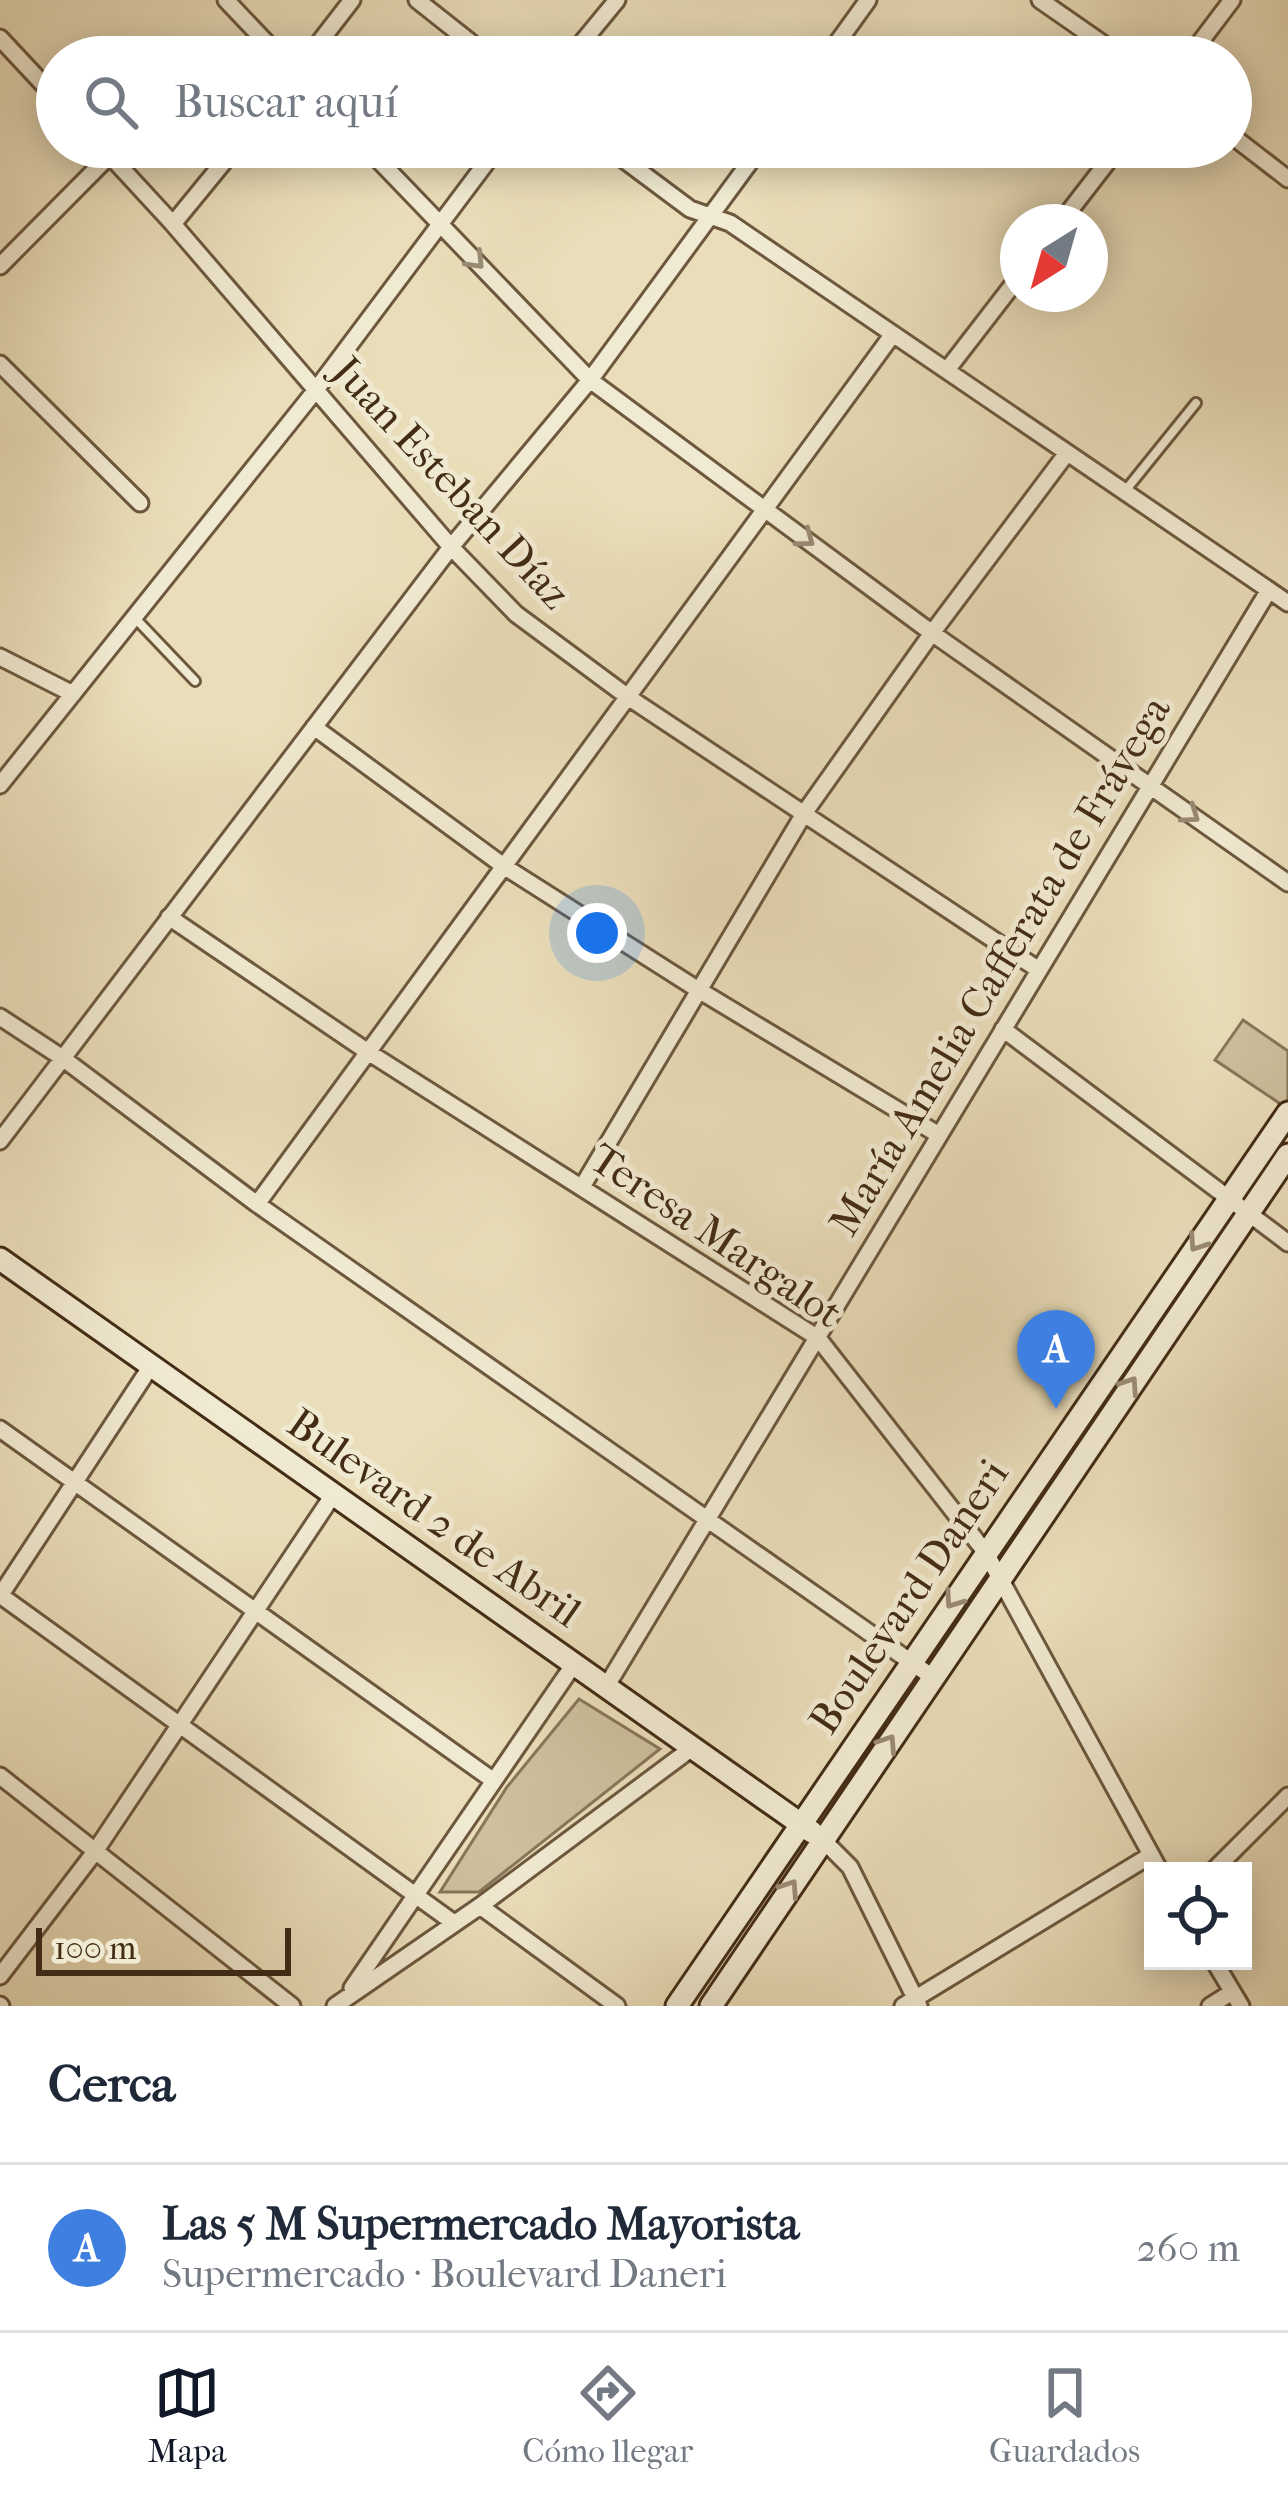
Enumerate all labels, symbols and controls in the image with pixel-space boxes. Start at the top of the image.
search box [36,36,1252,168]
icon: search [78,69,144,135]
text: Buscar aquí [174,76,398,129]
north arrow [1000,204,1108,312]
one-way arrow [462,248,484,269]
street label: Juan Esteban Díaz [320,345,580,619]
one-way arrow [792,525,814,547]
street label: María Amelia Cafferata de Frávega [819,687,1181,1244]
one-way arrow [1178,801,1200,823]
your location [567,903,627,963]
street label: Teresa Margalot [581,1134,851,1338]
one-way arrow [1189,1230,1211,1252]
pin: A [1017,1310,1095,1409]
one-way arrow [1116,1376,1138,1398]
street label: Bulevard 2 de Abril [278,1399,590,1637]
street label: Boulevard Daneri [799,1451,1019,1743]
one-way arrow [945,1587,967,1609]
one-way arrow [874,1734,896,1756]
map controls [1144,1862,1252,1970]
button: locate [1144,1862,1252,1970]
one-way arrow [776,1879,798,1901]
scale bar [36,1922,291,1975]
text: 100 m [54,1929,137,1968]
text: Cerca [48,2054,175,2114]
text: Las 5 M Supermercado Mayorista [162,2198,799,2251]
text: A [74,2225,100,2271]
text: 260 m [1137,2225,1240,2271]
text: Supermercado · Boulevard Daneri [162,2251,727,2297]
tab: Mapa [148,2360,226,2471]
tab: Cómo llegar [522,2360,693,2471]
tab: Guardados [989,2360,1140,2471]

